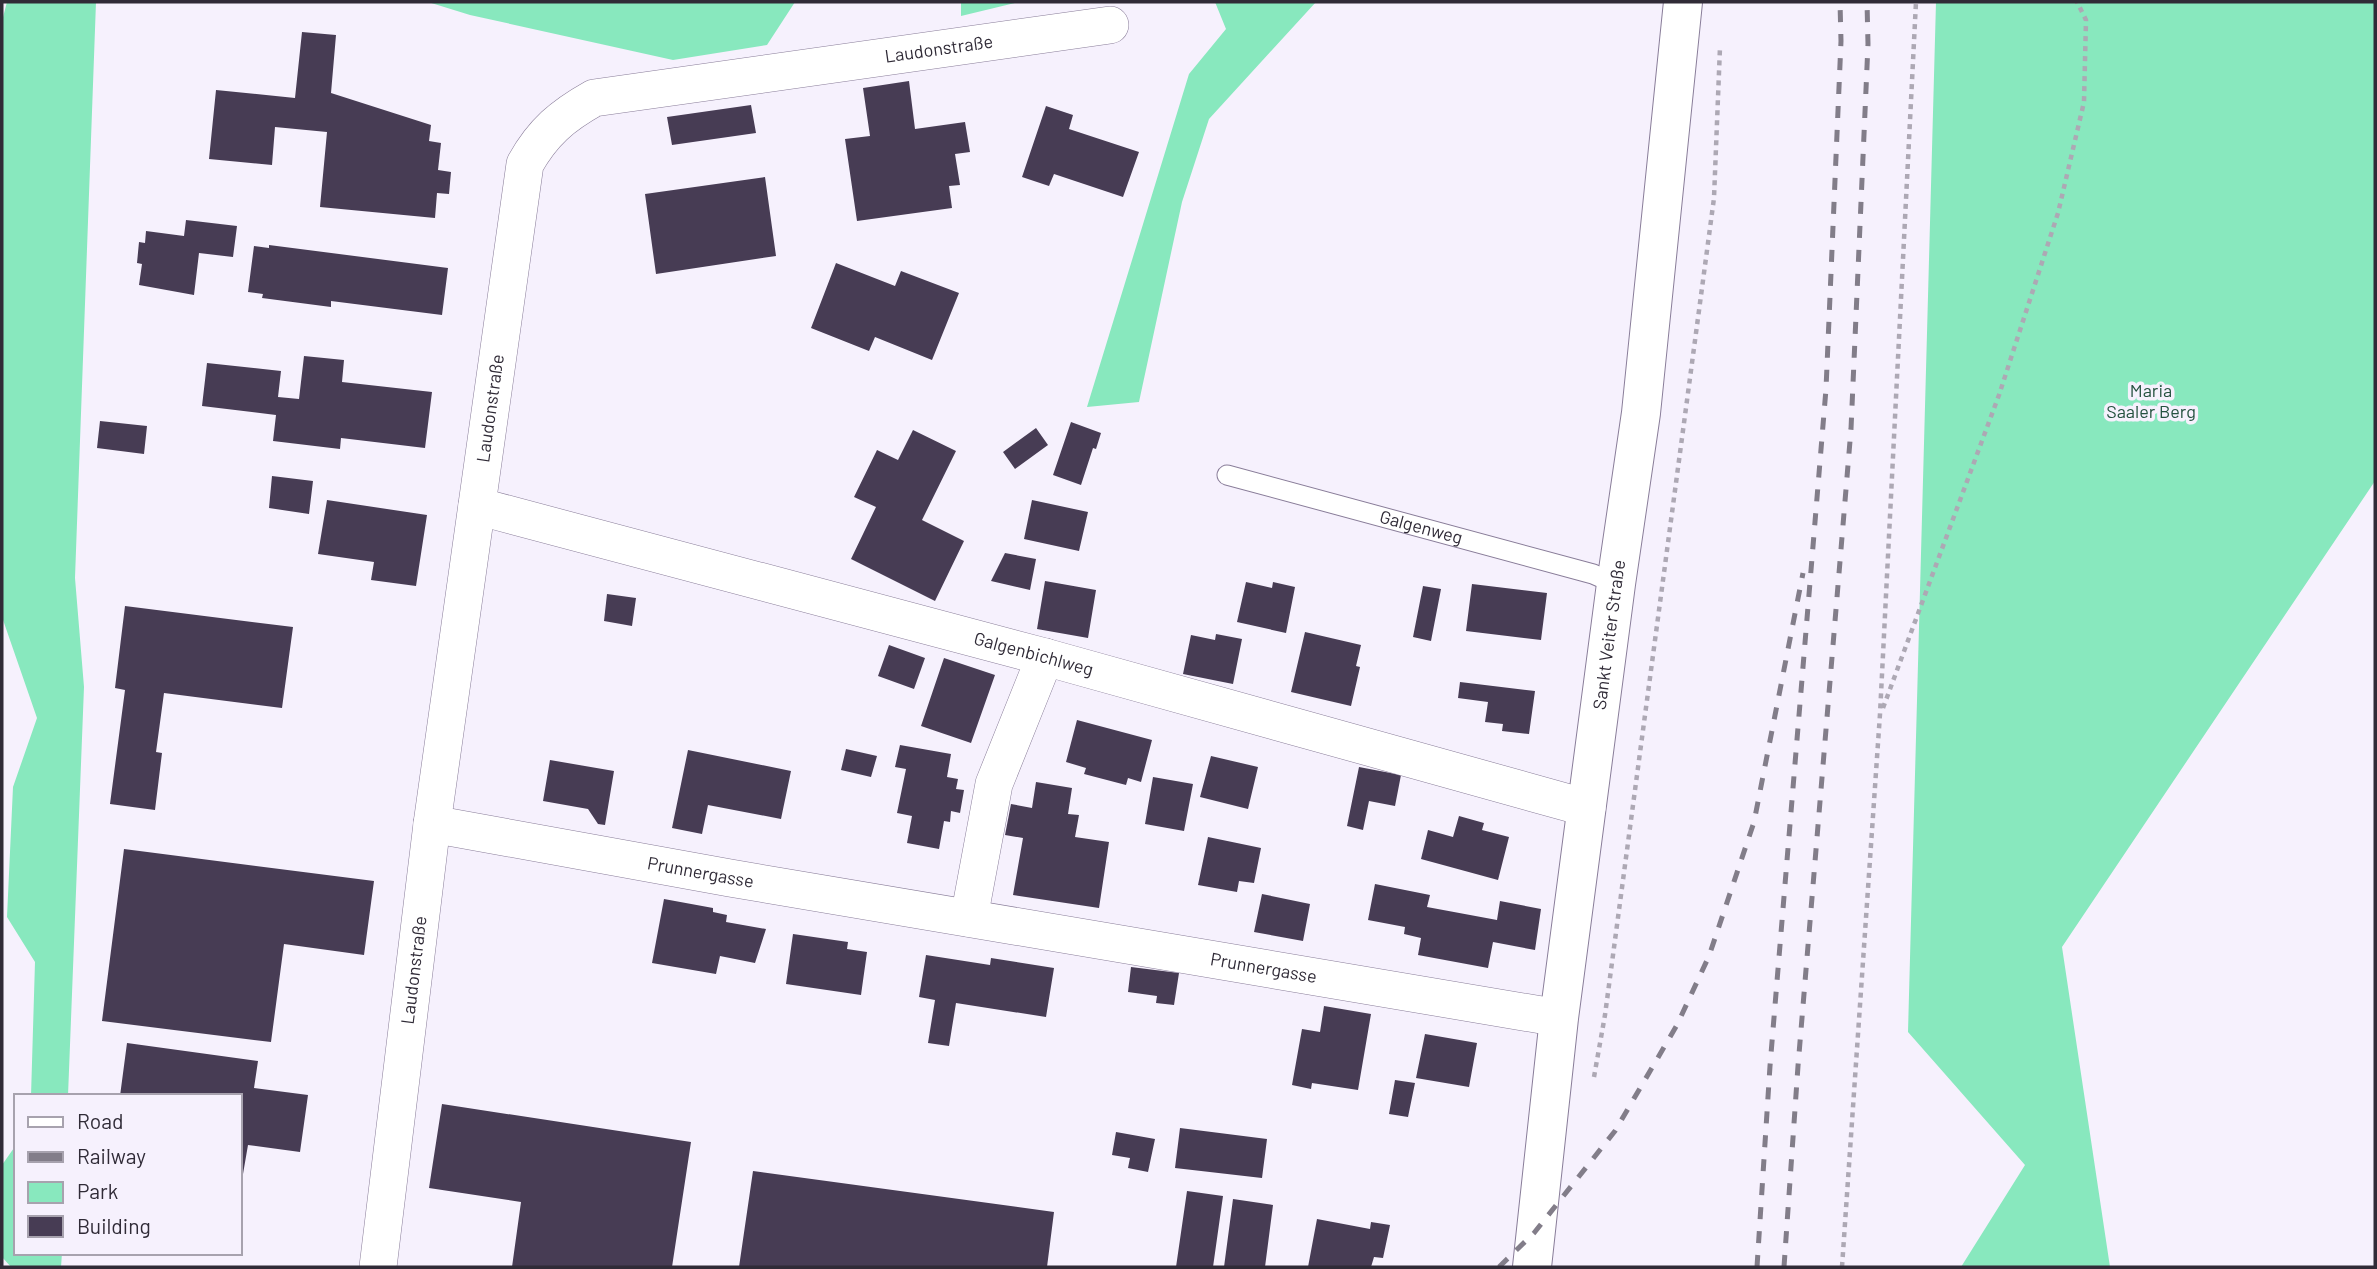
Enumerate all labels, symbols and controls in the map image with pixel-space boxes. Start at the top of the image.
street label: Laudonstraße [883,30,994,67]
street label: Laudonstraße [471,353,508,464]
park label: Maria Saaler Berg [2106,379,2196,422]
street label: Galgenweg [1377,505,1465,548]
street label: Sankt Veiter Straße [1588,558,1629,711]
street label: Galgenbichlweg [972,627,1096,680]
street label: Prunnergasse [646,851,756,892]
street label: Laudonstraße [396,915,431,1026]
street label: Prunnergasse [1209,947,1319,987]
legend [14,1094,242,1255]
text: Road [77,1108,123,1133]
text: Railway [77,1143,146,1168]
text: Park [77,1178,118,1203]
text: Building [77,1213,151,1238]

